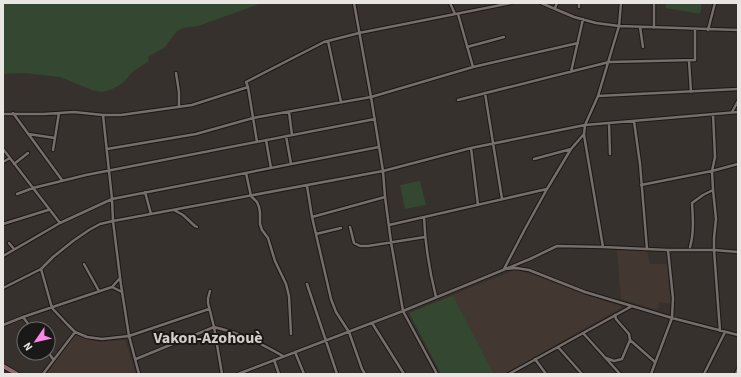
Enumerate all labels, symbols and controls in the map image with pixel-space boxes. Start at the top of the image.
north arrow [16,321,56,361]
district label: Vakon-Azohouè [152,327,263,349]
text: N [20,339,36,354]

